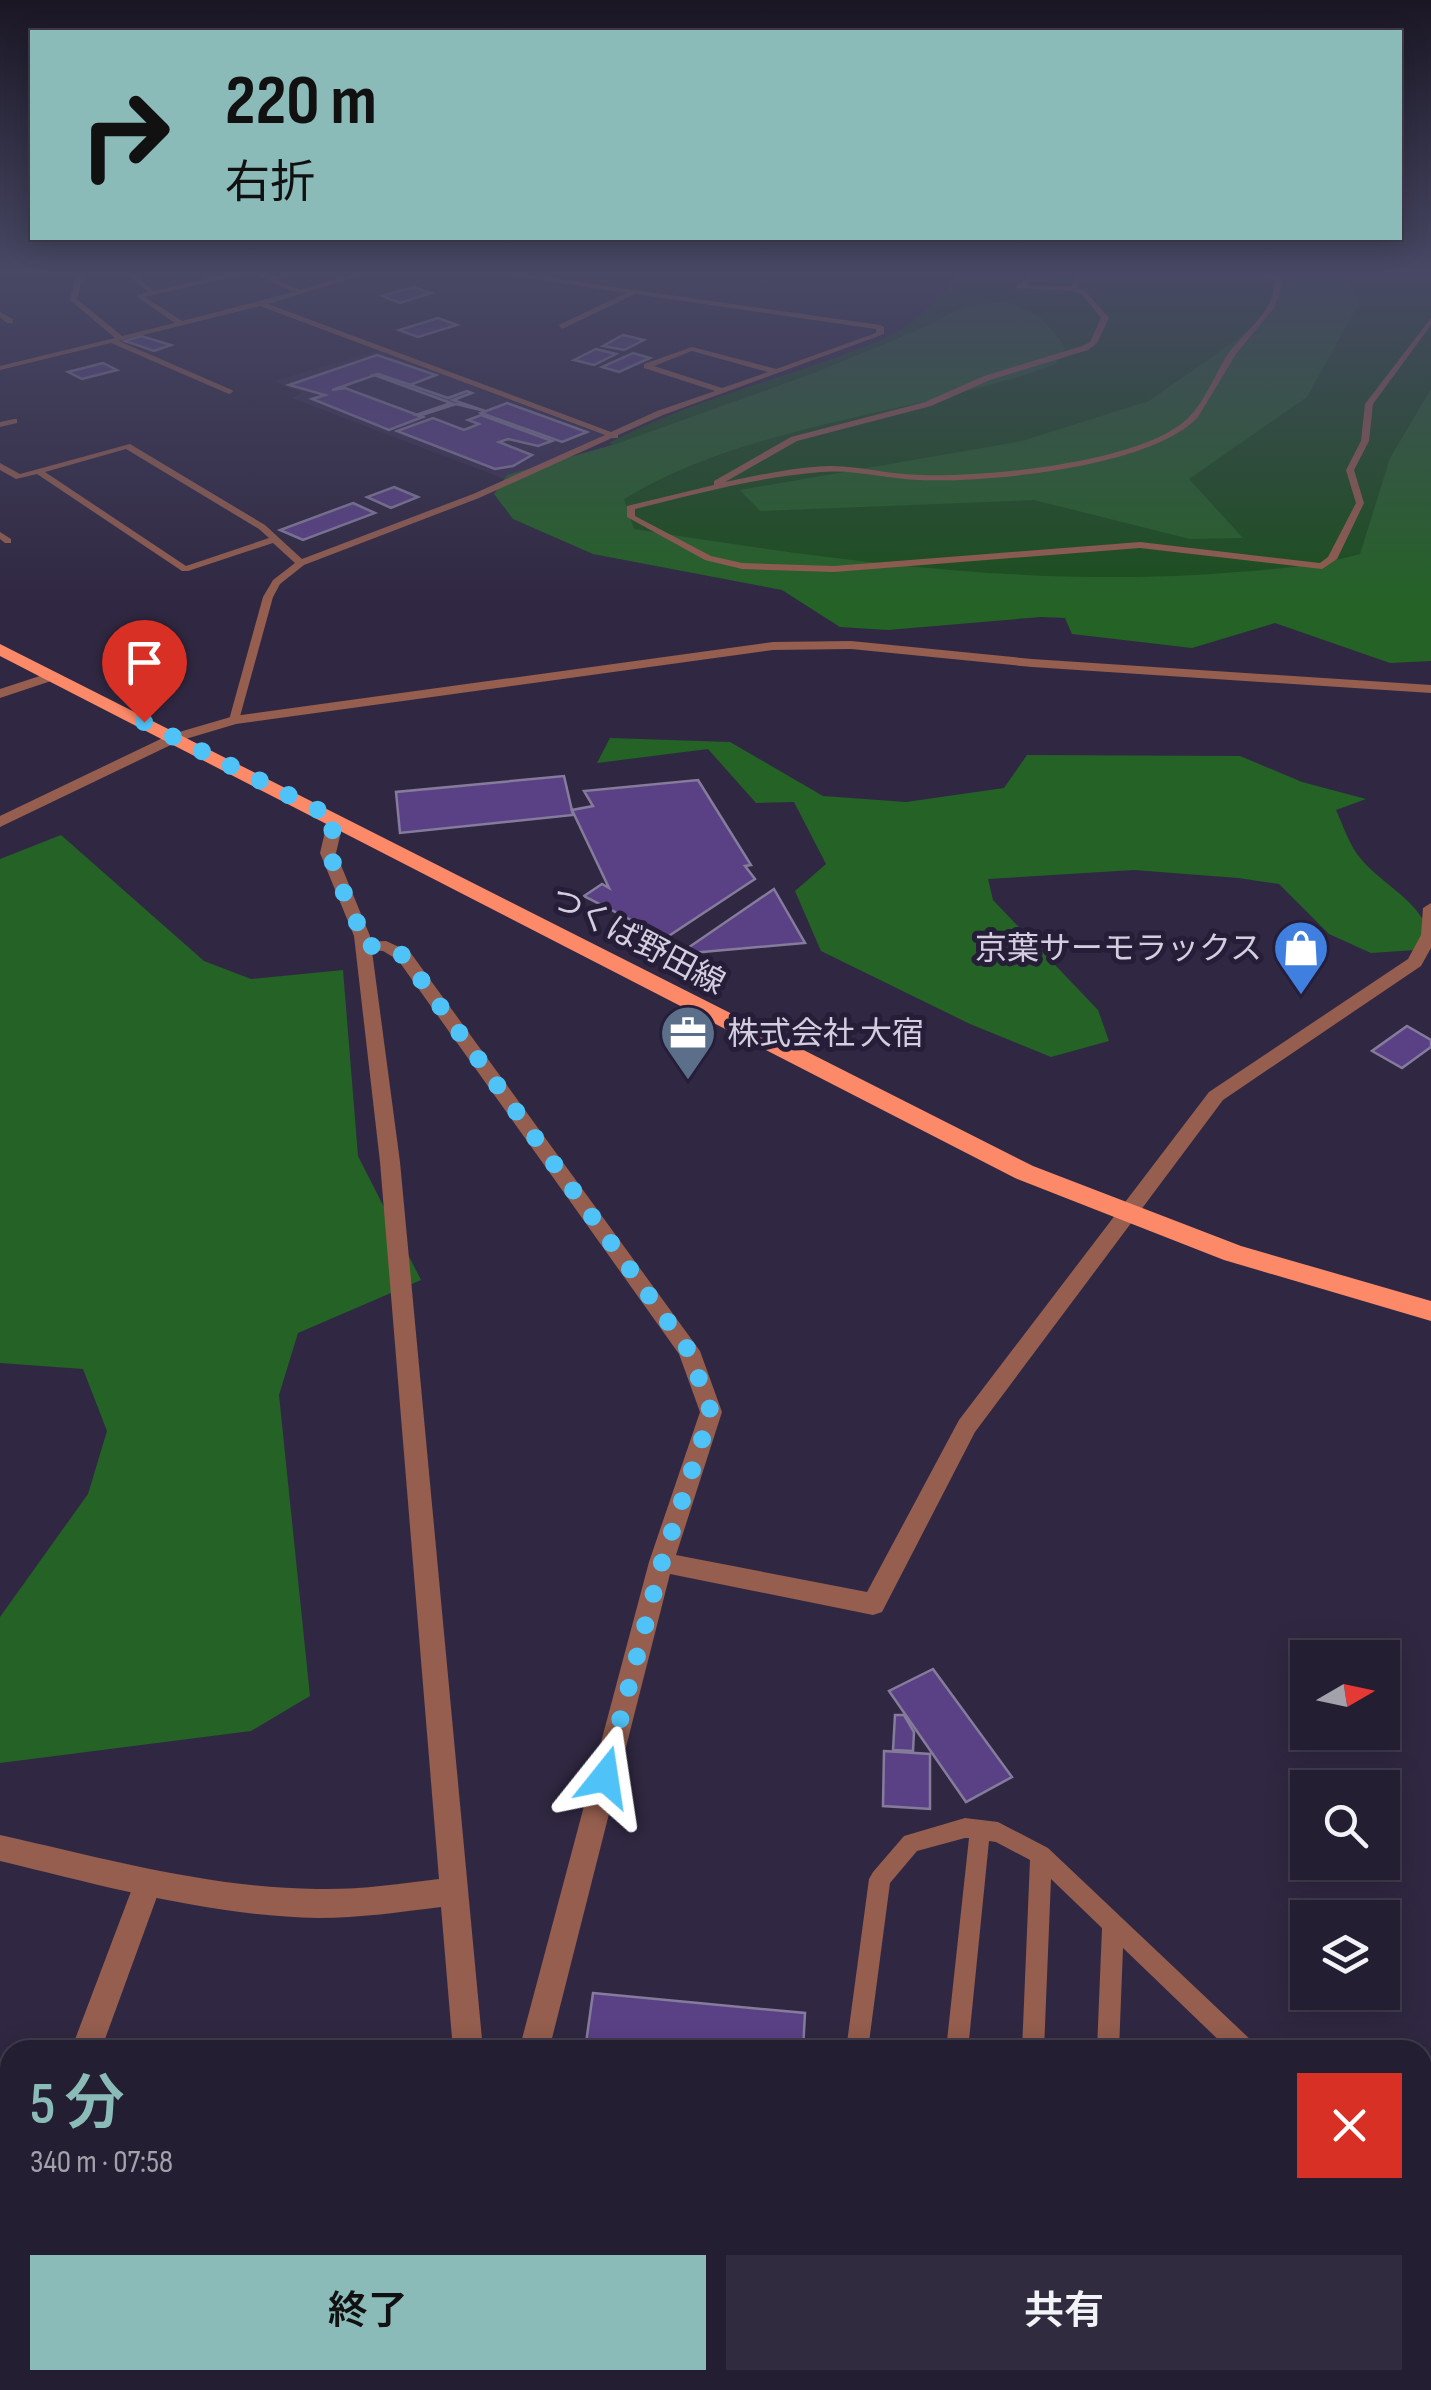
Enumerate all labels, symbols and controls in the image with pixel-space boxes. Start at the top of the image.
text: 220 m [225,60,377,144]
icon: right [60,70,190,200]
text: 右折 [225,156,315,211]
pin [102,620,187,723]
icon: arrive [117,635,172,690]
street label: つくば野田線 [543,879,731,1004]
shop icon: 京葉サーモラックス [1271,918,1331,997]
place label: 京葉サーモラックス [975,930,1262,969]
office icon: 株式会社 大宿 [658,1003,718,1082]
place label: 株式会社 大宿 [727,1015,924,1054]
north arrow [1290,1640,1400,1750]
map controls [1290,1640,1400,2010]
position arrow [553,1725,657,1829]
button: search [1290,1770,1400,1880]
button: layers [1290,1900,1400,2010]
text: 5 分 [30,2069,125,2141]
button: close [1297,2073,1402,2178]
text: 340 m · 07:58 [30,2143,173,2182]
button: 終了 [30,2255,706,2370]
button: 共有 [726,2255,1402,2370]

